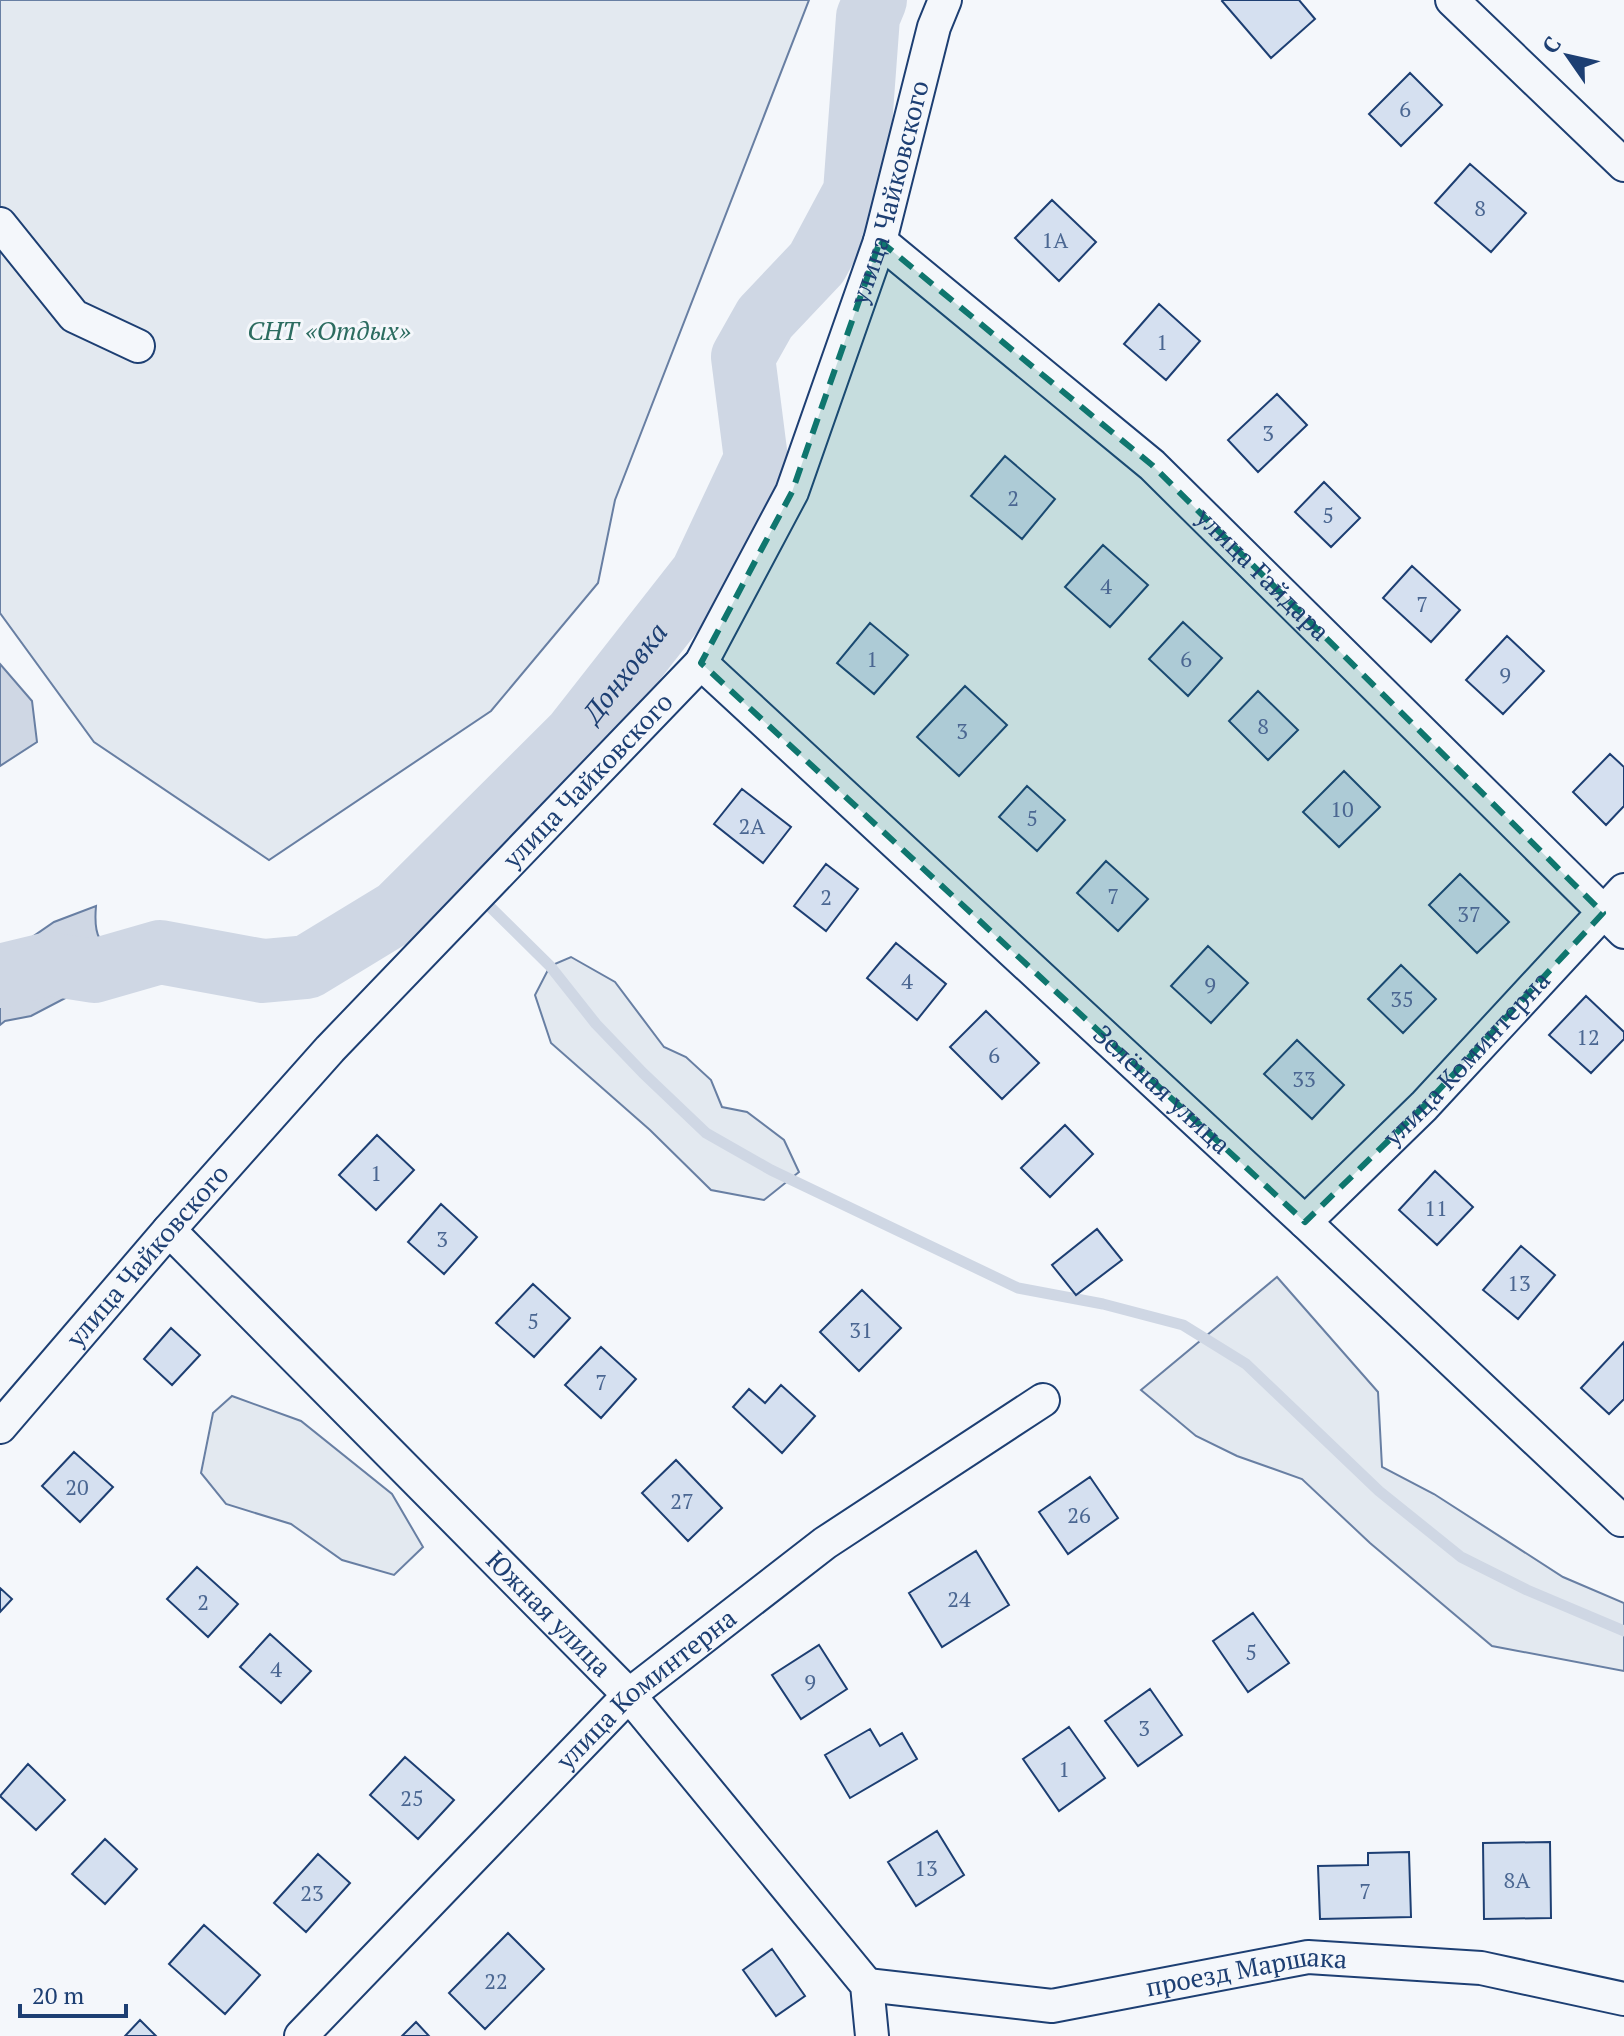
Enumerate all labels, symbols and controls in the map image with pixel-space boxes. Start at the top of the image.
north arrow [1528,16,1608,96]
text: С [1535,30,1567,59]
street label: улица Чайковского [841,77,936,310]
house number: 6 [1399,94,1411,123]
house number: 8 [1474,193,1486,222]
house number: 1А [1042,225,1069,254]
park label: СНТ «Отдых» [247,313,411,347]
house number: 1 [1156,327,1168,356]
house number: 3 [1262,418,1274,447]
house number: 2 [1007,483,1019,512]
street label: улица Гайдара [1188,499,1338,648]
house number: 5 [1322,500,1334,529]
house number: 4 [1100,571,1112,600]
house number: 7 [1416,589,1428,618]
water label: Донховка [572,614,675,732]
house number: 1 [866,644,878,673]
house number: 6 [1180,644,1192,673]
house number: 9 [1499,660,1511,689]
street label: улица Чайковского [494,685,680,876]
house number: 8 [1257,711,1269,740]
house number: 3 [956,716,968,745]
house number: 10 [1330,794,1354,823]
house number: 5 [1026,803,1038,832]
house number: 2А [739,811,766,840]
house number: 7 [1107,881,1119,910]
house number: 2 [820,882,832,911]
house number: 37 [1457,899,1481,928]
street label: улица Коминтерна [1374,963,1557,1154]
house number: 4 [901,966,913,995]
house number: 9 [1204,970,1216,999]
house number: 35 [1390,984,1414,1013]
street label: Зелёная улица [1087,1017,1238,1161]
house number: 12 [1576,1022,1600,1051]
house number: 6 [988,1040,1000,1069]
house number: 33 [1292,1064,1316,1093]
street label: улица Чайковского [58,1157,236,1354]
house number: 1 [370,1158,382,1187]
house number: 11 [1424,1193,1448,1222]
house number: 3 [436,1224,448,1253]
house number: 13 [1507,1268,1531,1297]
house number: 5 [527,1306,539,1335]
house number: 31 [849,1315,873,1344]
house number: 7 [595,1367,607,1396]
house number: 20 [65,1472,89,1501]
house number: 27 [670,1486,694,1515]
house number: 26 [1067,1500,1091,1529]
street label: Южная улица [480,1543,619,1684]
house number: 24 [947,1584,971,1613]
house number: 2 [197,1587,209,1616]
street label: улица Коминтерна [548,1600,743,1777]
house number: 5 [1245,1637,1257,1666]
house number: 4 [270,1654,282,1683]
house number: 9 [804,1667,816,1696]
house number: 3 [1138,1713,1150,1742]
house number: 1 [1058,1754,1070,1783]
house number: 25 [400,1783,424,1812]
house number: 13 [914,1853,938,1882]
house number: 8А [1504,1865,1531,1894]
house number: 7 [1359,1876,1371,1905]
house number: 23 [300,1878,324,1907]
street label: проезд Маршака [1143,1939,1348,2004]
house number: 22 [484,1966,508,1995]
scale bar [20,1968,126,2018]
text: 20 m [32,1979,84,2011]

